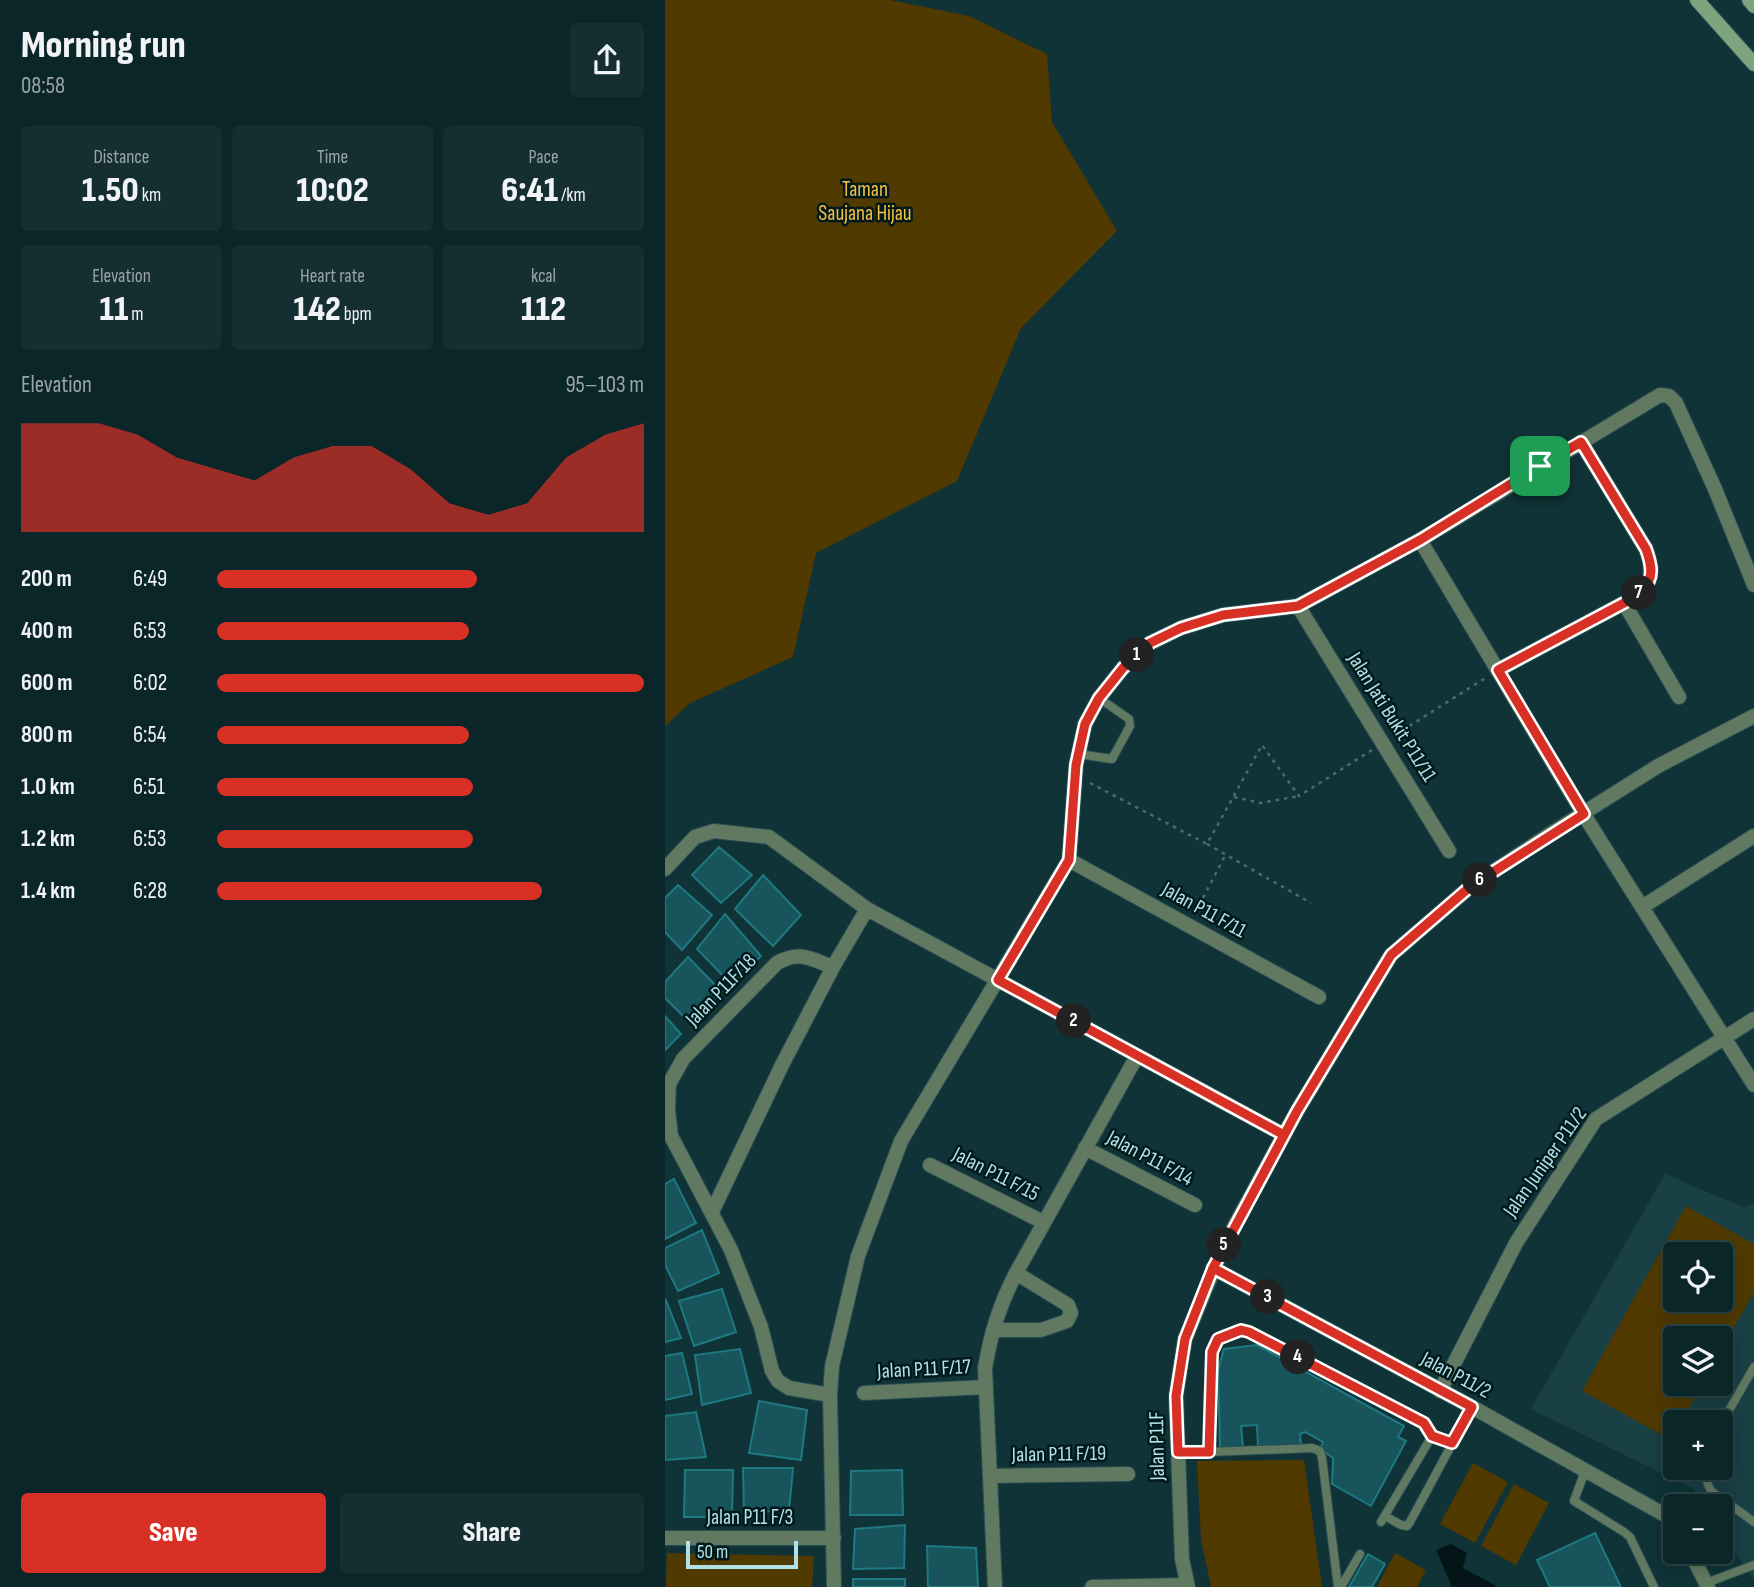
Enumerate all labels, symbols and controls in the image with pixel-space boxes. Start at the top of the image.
text: Morning run [21,23,186,68]
button: share [570,23,644,97]
text: 08:58 [21,72,65,100]
text: Distance [93,146,150,169]
text: Time [317,146,348,169]
text: Pace [528,146,559,169]
text: 1.50 [82,169,139,212]
text: 10:02 [296,169,369,212]
text: 6:41 [501,169,558,212]
park label: Taman Saujana Hijau [818,177,912,226]
text: km [139,184,161,207]
text: /km [558,184,586,207]
text: Elevation [92,265,151,288]
text: Heart rate [300,265,365,288]
text: kcal [531,265,556,288]
text: 11 [100,288,128,331]
text: 142 [293,288,341,331]
text: 112 [521,288,566,331]
text: m [128,303,143,326]
text: bpm [341,303,372,326]
text: Elevation [21,371,92,399]
text: 95–103 m [565,371,644,399]
pin [1510,436,1570,496]
icon: arrive [1521,447,1559,485]
text: 200 m [21,565,72,593]
text: 6:49 [133,565,167,593]
pin: 7 [1621,576,1657,610]
text: 7 [1634,581,1643,604]
text: 400 m [21,617,72,645]
text: 6:53 [133,617,166,645]
pin: 1 [1119,638,1155,672]
text: 1 [1133,643,1140,666]
street label: Jalan Jati Bukit P11/11 [1342,647,1442,787]
text: 600 m [21,669,73,697]
text: 6:02 [133,669,167,697]
text: 800 m [21,721,73,749]
text: 6:54 [133,721,166,749]
text: 1.0 km [21,773,75,801]
text: 6:51 [133,773,165,801]
text: 1.2 km [21,825,75,853]
text: 6:53 [133,825,166,853]
pin: 6 [1463,862,1497,898]
text: 6 [1475,868,1484,891]
street label: Jalan P11 F/11 [1157,876,1251,944]
text: 1.4 km [21,877,75,905]
text: 6:28 [133,877,167,905]
street label: Jalan P11F/18 [680,949,762,1032]
pin: 2 [1057,1004,1091,1038]
text: 2 [1069,1009,1078,1032]
street label: Jalan Juniper P11/2 [1497,1102,1592,1223]
street label: Jalan P11 F/14 [1102,1124,1198,1191]
street label: Jalan P11 F/15 [948,1141,1043,1206]
pin: 5 [1207,1228,1241,1262]
text: 5 [1219,1233,1228,1256]
map controls [1663,1242,1733,1564]
button: locate [1663,1242,1733,1312]
pin: 3 [1251,1280,1285,1314]
text: 3 [1263,1285,1272,1308]
button: layers [1663,1326,1733,1396]
pin: 4 [1281,1340,1315,1374]
text: 4 [1293,1345,1302,1368]
street label: Jalan P11/2 [1416,1346,1495,1404]
street label: Jalan P11 F/17 [876,1354,972,1384]
button: + [1663,1410,1733,1480]
street label: Jalan P11F [1144,1411,1170,1482]
street label: Jalan P11 F/19 [1011,1441,1106,1467]
button: Save [21,1493,326,1573]
button: Share [340,1493,644,1573]
button: − [1663,1494,1733,1564]
street label: Jalan P11 F/3 [706,1505,793,1530]
scale bar [686,1538,798,1570]
text: 50 m [697,1541,728,1564]

